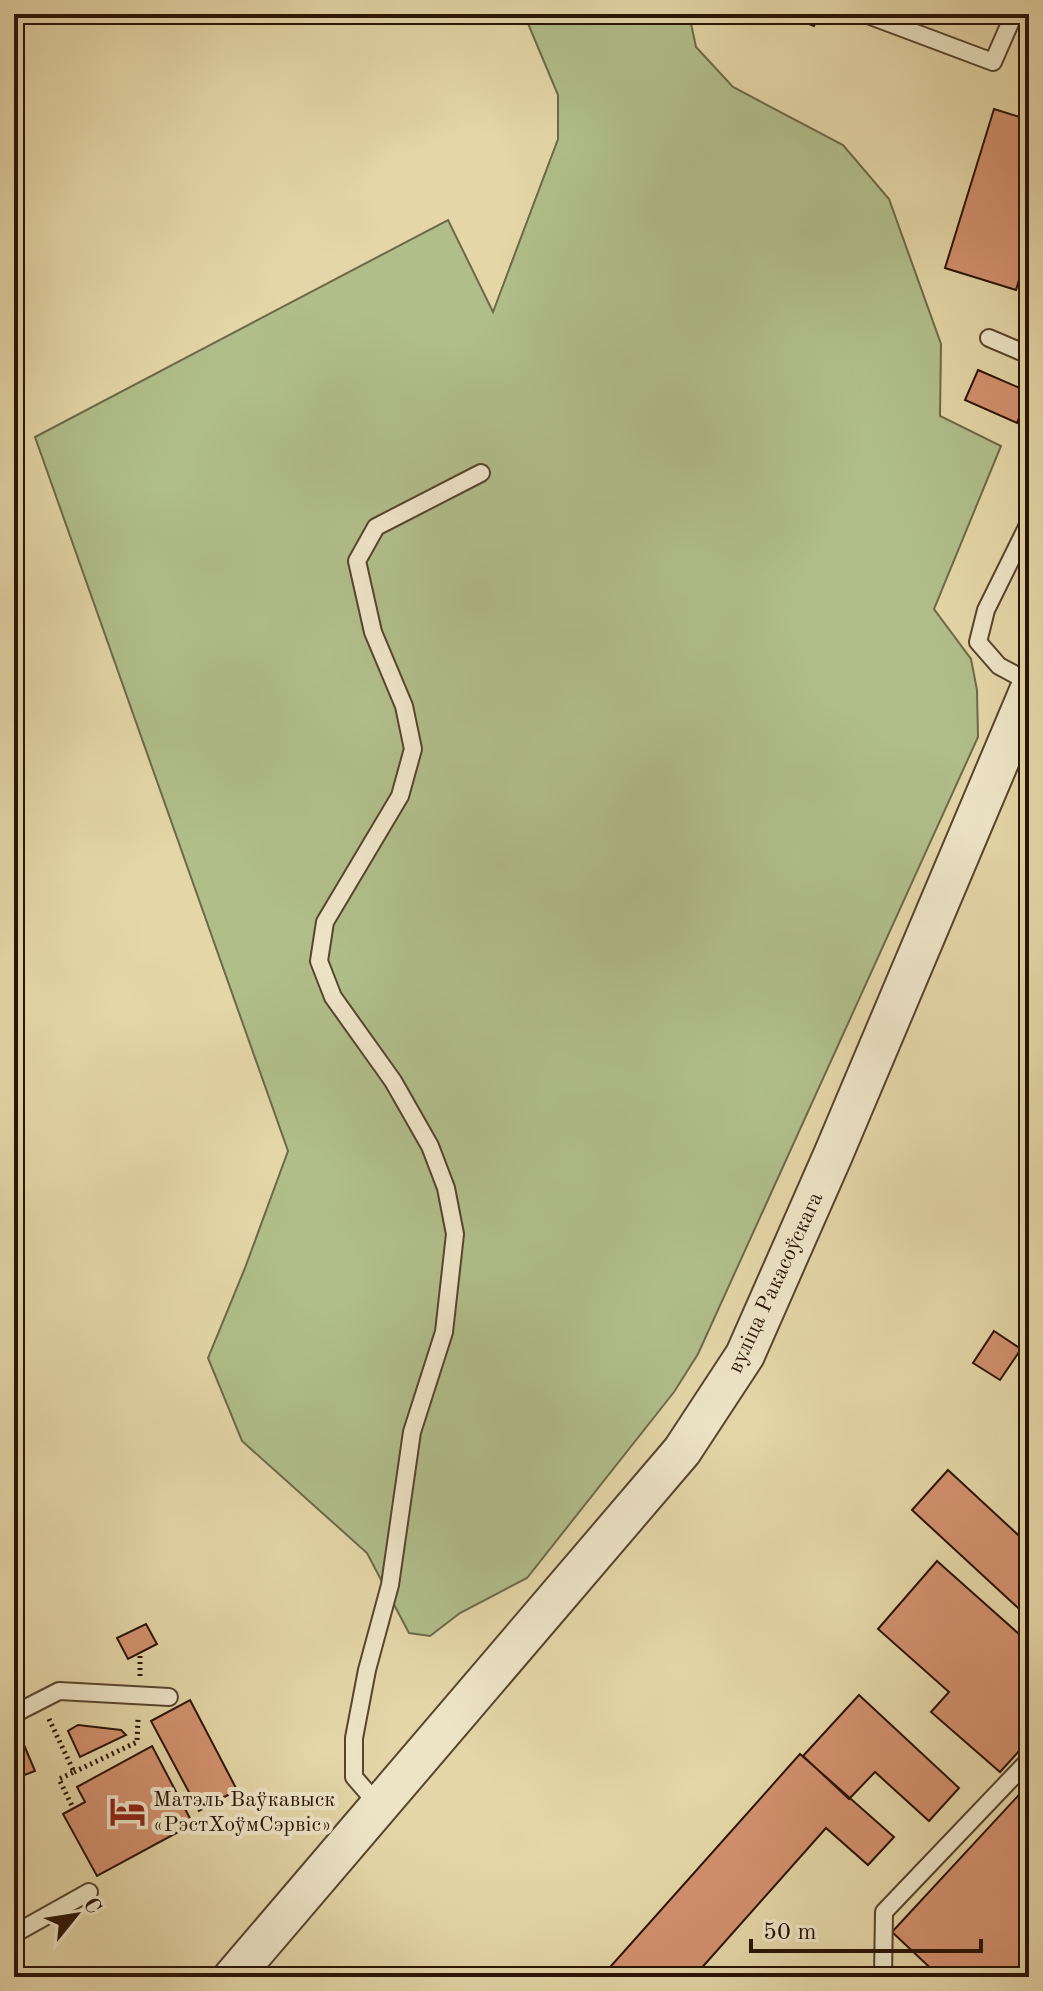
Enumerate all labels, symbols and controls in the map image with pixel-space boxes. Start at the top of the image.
street label: вуліца Ракасоўскага [724,1189,827,1377]
place label: Матэль Ваўкавыск «РэстХоўмСэрвіс» [153,1789,335,1836]
hotel icon: Матэль Ваўкавыск «РэстХоўмСэрвіс» [108,1792,146,1830]
north arrow [36,1875,116,1955]
text: С [78,1894,105,1918]
scale bar [751,1903,981,1953]
text: 50 m [763,1921,817,1945]

